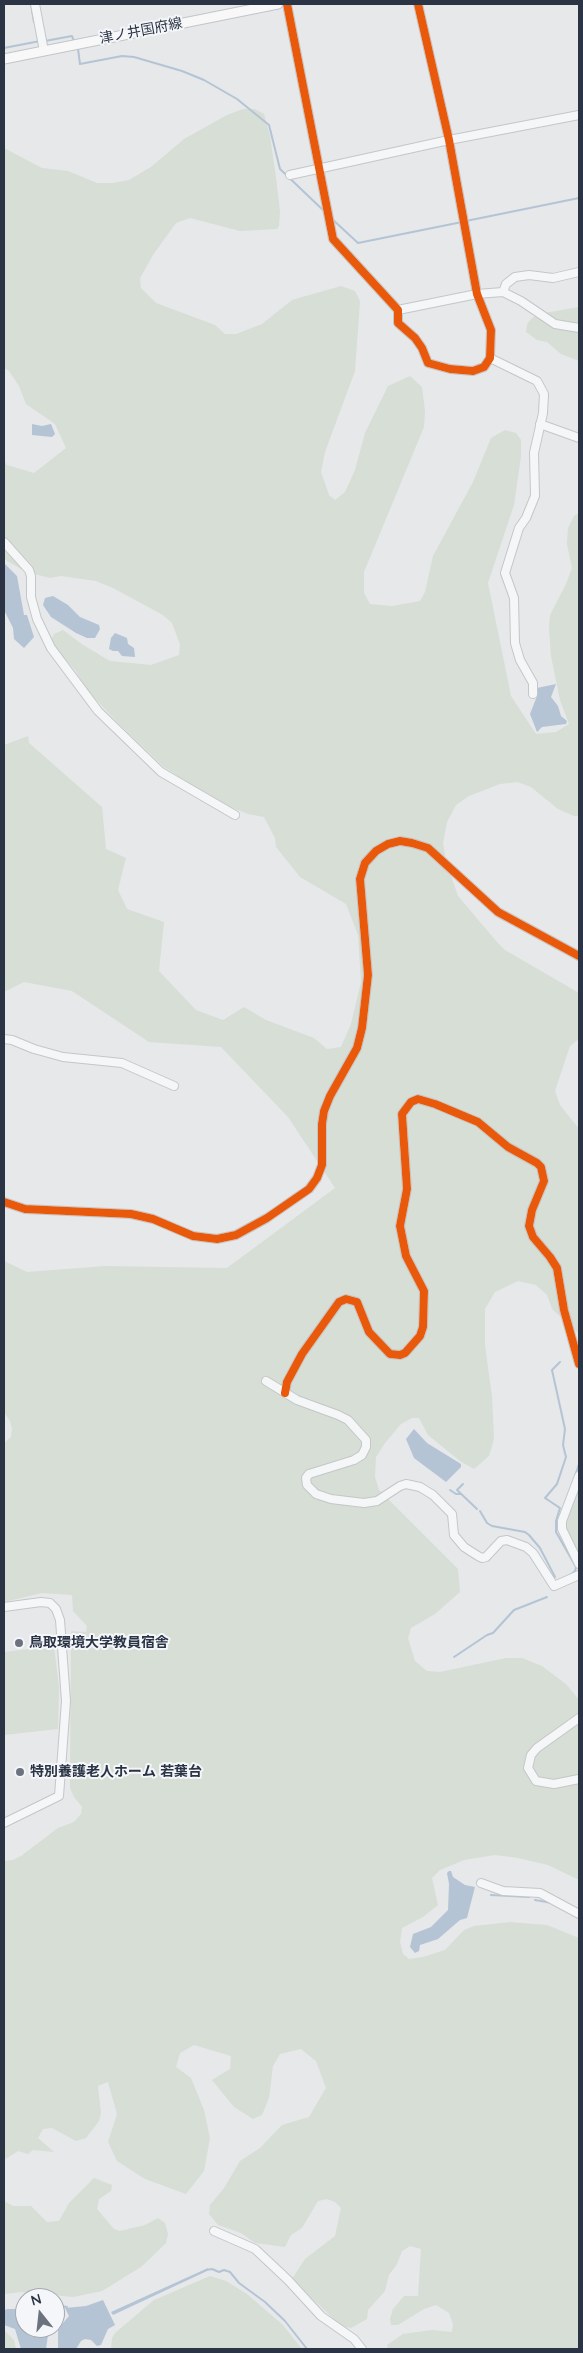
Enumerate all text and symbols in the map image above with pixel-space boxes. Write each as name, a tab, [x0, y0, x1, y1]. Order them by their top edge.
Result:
street label: 津ノ井国府線	[98, 15, 184, 47]
place label: 鳥取環境大学教員宿舎	[29, 1635, 169, 1651]
marker: 鳥取環境大学教員宿舎	[13, 1637, 25, 1649]
place label: 特別養護老人ホーム 若葉台	[30, 1764, 202, 1780]
marker: 特別養護老人ホーム 若葉台	[14, 1766, 26, 1778]
north arrow	[15, 2288, 65, 2338]
text: N	[29, 2289, 44, 2310]

